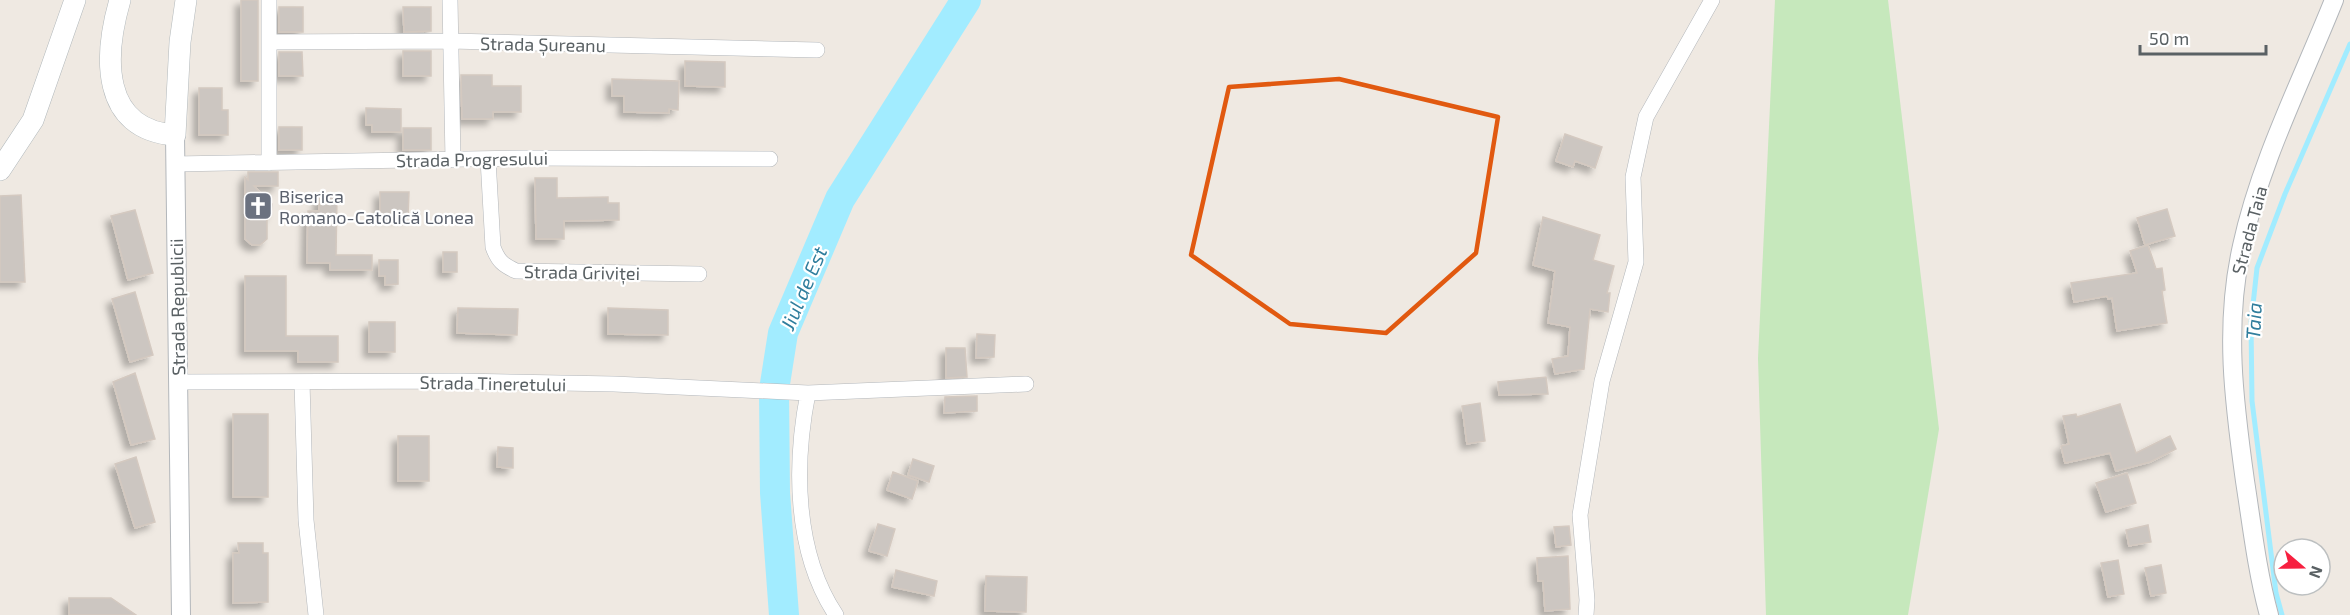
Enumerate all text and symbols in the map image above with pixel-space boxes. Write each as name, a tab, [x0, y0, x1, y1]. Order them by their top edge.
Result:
scale bar	[2140, 18, 2266, 56]
text: 50 m	[2149, 27, 2189, 49]
street label: Strada Șureanu	[480, 32, 606, 57]
street label: Strada Progresului	[396, 147, 548, 171]
street label: Strada Taia	[2227, 183, 2271, 277]
place label: Biserica Romano-Catolică Lonea	[279, 185, 474, 228]
church icon: Biserica Romano-Catolică Lonea	[242, 190, 274, 222]
street label: Strada Republicii	[165, 238, 189, 376]
water label: Jiul de Est	[774, 242, 831, 334]
street label: Strada Griviței	[524, 260, 640, 285]
water label: Taia	[2240, 302, 2266, 340]
street label: Strada Tineretului	[419, 371, 567, 395]
north arrow	[2272, 537, 2332, 597]
text: N	[2306, 564, 2327, 581]

